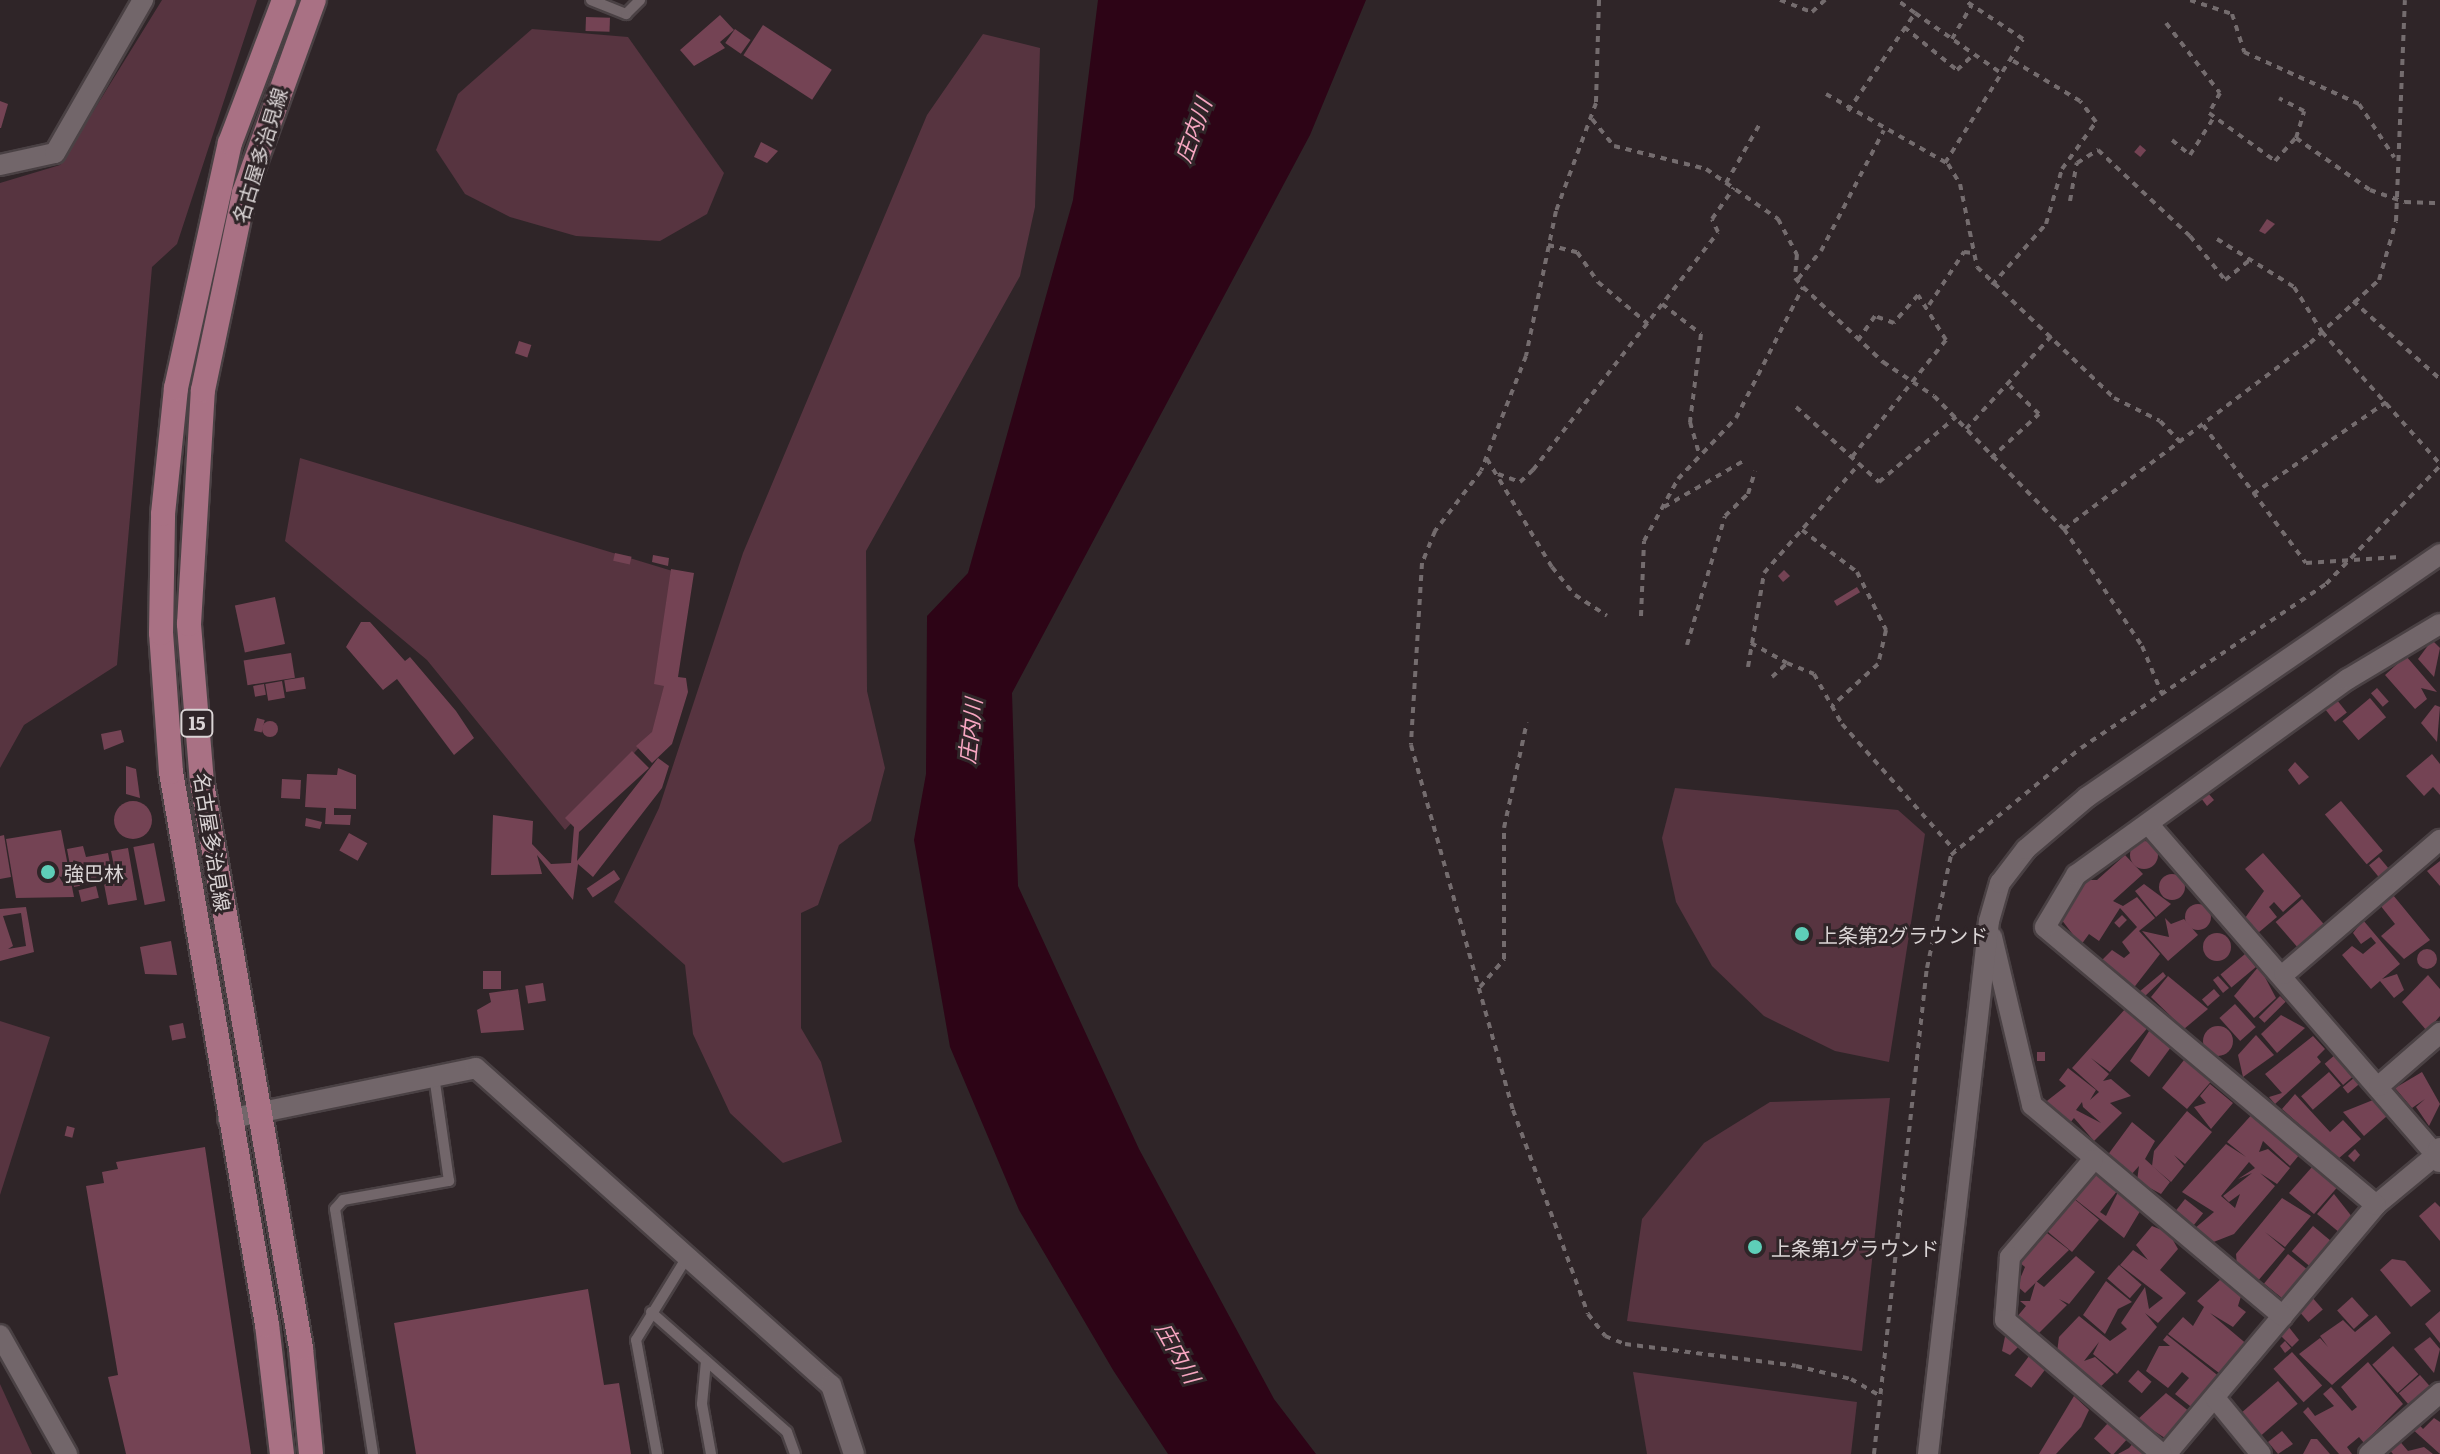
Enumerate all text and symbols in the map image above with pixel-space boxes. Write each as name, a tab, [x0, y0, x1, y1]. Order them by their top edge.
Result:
street label: 名古屋多治見線	[227, 85, 291, 225]
water label: 庄内川	[1168, 94, 1216, 166]
water label: 庄内川	[952, 697, 986, 765]
road number: 15	[179, 709, 215, 737]
street label: 名古屋多治見線	[190, 771, 236, 913]
place label: 強巴林	[64, 860, 124, 884]
marker: 強巴林	[39, 863, 57, 881]
place label: 上条第2グラウンド	[1818, 922, 1988, 946]
marker: 上条第2グラウンド	[1793, 925, 1811, 943]
place label: 上条第1グラウンド	[1771, 1235, 1939, 1259]
marker: 上条第1グラウンド	[1746, 1238, 1764, 1256]
water label: 庄内川	[1151, 1317, 1207, 1387]

